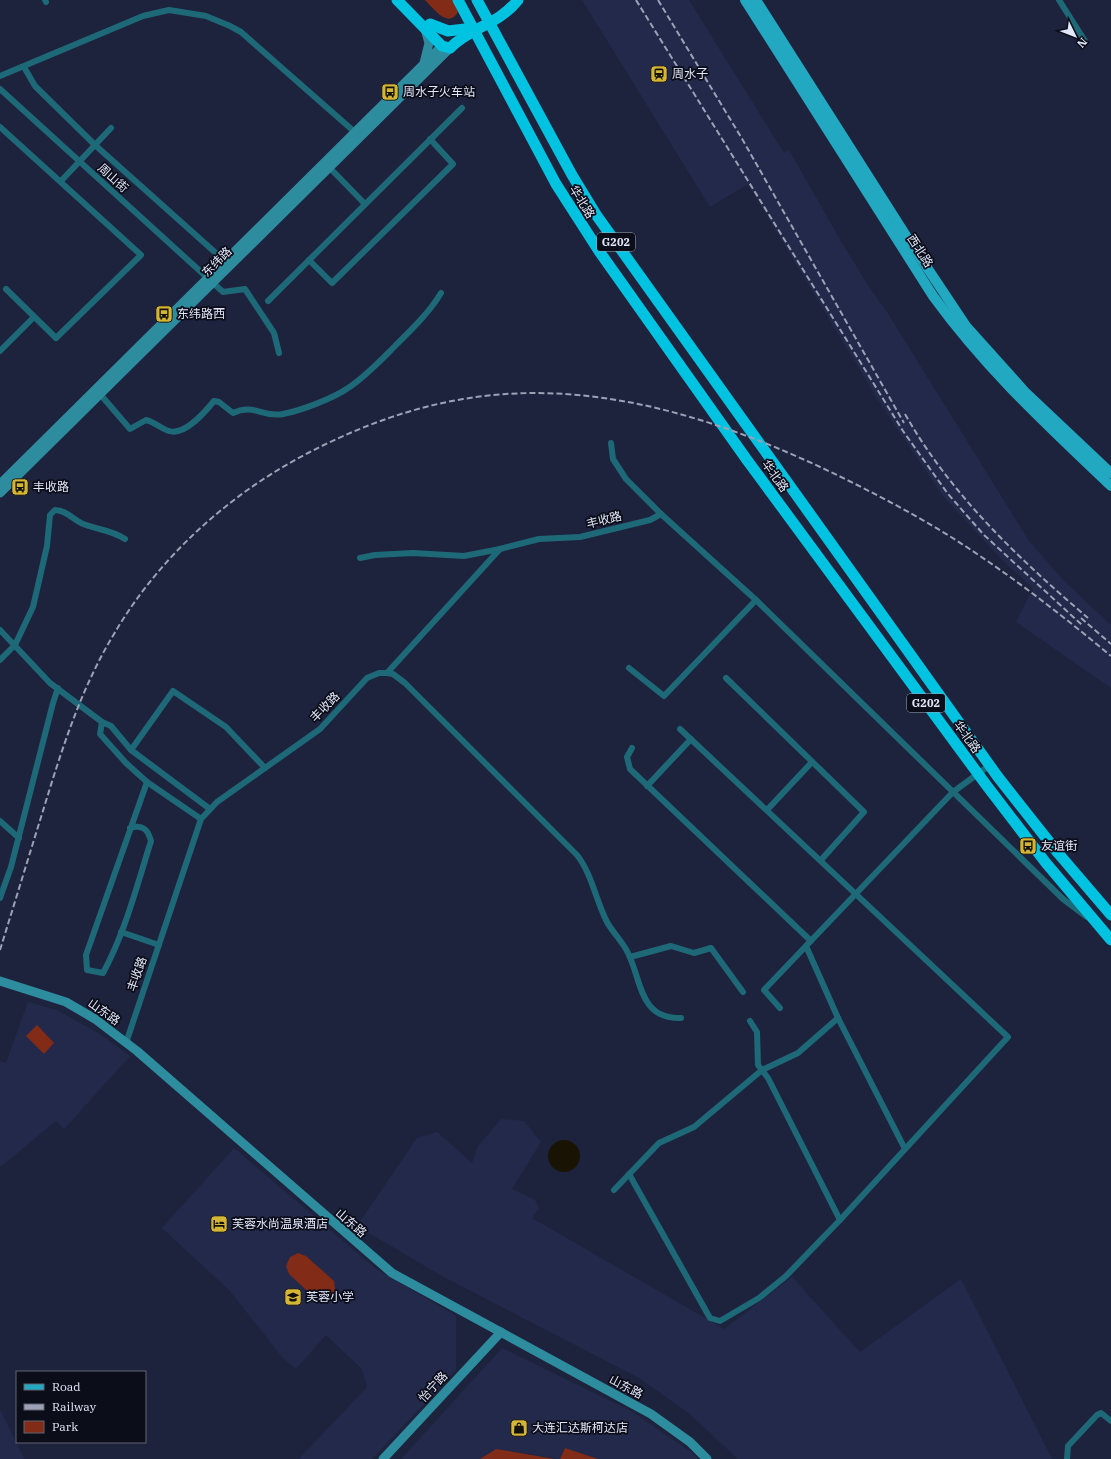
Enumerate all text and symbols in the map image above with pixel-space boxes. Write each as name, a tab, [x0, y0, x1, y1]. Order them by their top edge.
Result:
north arrow	[1055, 16, 1095, 56]
text: N	[1074, 35, 1090, 51]
station icon: 周水子	[649, 64, 669, 84]
place label: 周水子	[672, 66, 708, 81]
bus stop icon: 周水子火车站	[380, 82, 400, 102]
place label: 周水子火车站	[403, 84, 475, 99]
street label: 周山街	[95, 160, 132, 195]
street label: 华北路	[567, 182, 598, 221]
street label: 西北路	[904, 232, 937, 270]
road number: G202	[597, 233, 635, 251]
street label: 东纬路	[199, 244, 235, 280]
bus stop icon: 东纬路西	[154, 304, 174, 324]
place label: 东纬路西	[177, 306, 225, 321]
street label: 华北路	[759, 457, 792, 495]
bus stop icon: 丰收路	[10, 477, 30, 497]
place label: 丰收路	[33, 479, 69, 494]
street label: 丰收路	[585, 508, 623, 531]
street label: 丰收路	[307, 688, 343, 725]
road number: G202	[907, 694, 945, 712]
street label: 华北路	[951, 718, 984, 756]
bus stop icon: 友谊街	[1018, 836, 1038, 856]
place label: 友谊街	[1041, 838, 1077, 853]
street label: 丰收路	[124, 954, 149, 993]
street label: 山东路	[85, 995, 123, 1028]
street label: 山东路	[333, 1205, 370, 1240]
hotel icon: 芙蓉水尚温泉酒店	[209, 1214, 229, 1234]
place label: 芙蓉水尚温泉酒店	[232, 1216, 328, 1231]
school or university icon: 芙蓉小学	[283, 1287, 303, 1307]
place label: 芙蓉小学	[306, 1289, 354, 1304]
street label: 怡宁路	[415, 1368, 450, 1405]
legend	[16, 1371, 146, 1443]
street label: 山东路	[607, 1371, 646, 1402]
text: Road	[52, 1379, 81, 1394]
text: Railway	[52, 1399, 97, 1414]
shop icon: 大连汇达斯柯达店	[509, 1418, 529, 1438]
text: Park	[52, 1419, 78, 1434]
place label: 大连汇达斯柯达店	[532, 1420, 628, 1435]

